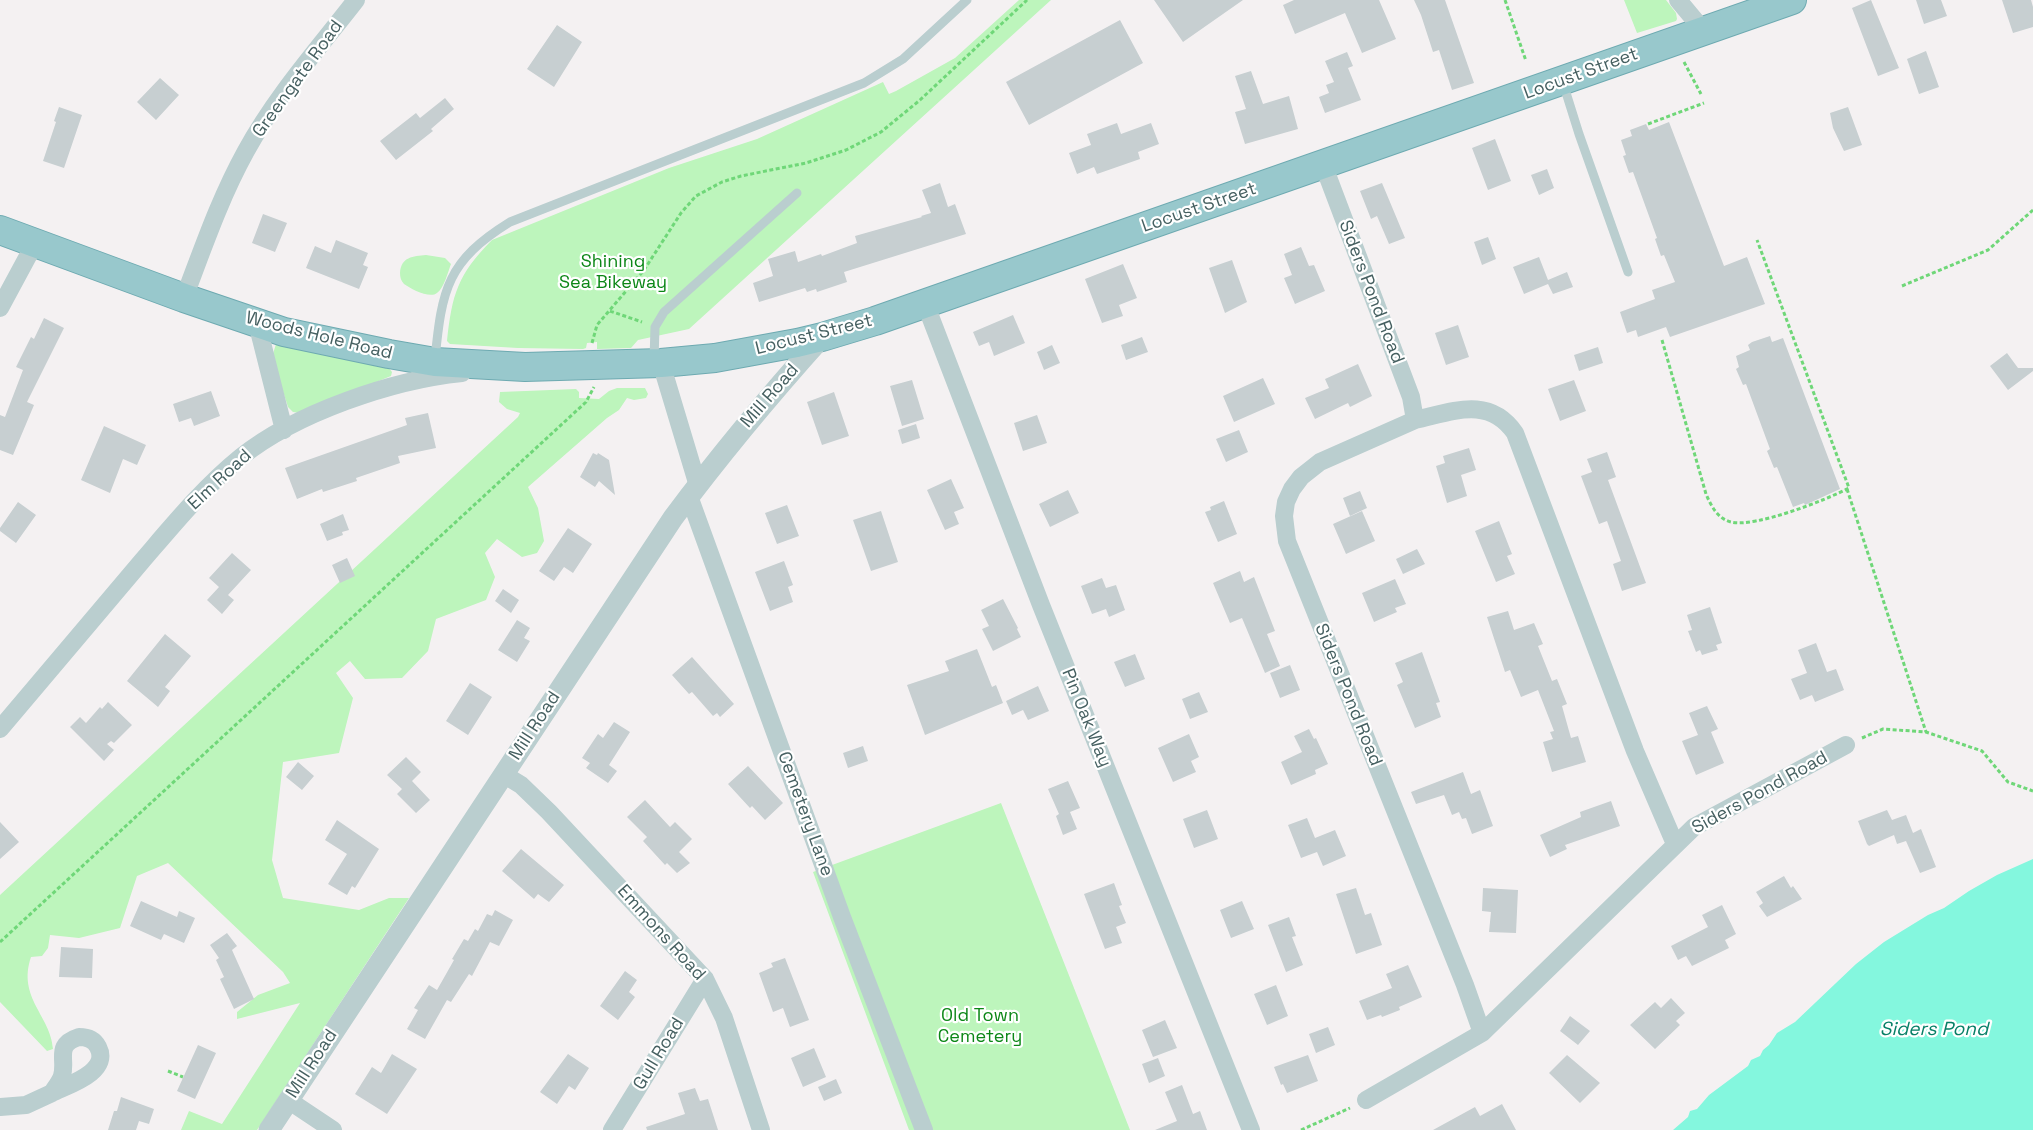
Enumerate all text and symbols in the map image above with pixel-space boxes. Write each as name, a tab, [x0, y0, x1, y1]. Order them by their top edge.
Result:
street label: Greengate Road	[248, 16, 348, 142]
street label: Locust Street	[1521, 43, 1641, 105]
street label: Locust Street	[1139, 178, 1259, 238]
street label: Siders Pond Road	[1334, 217, 1408, 367]
park label: Shining Sea Bikeway	[559, 251, 667, 294]
street label: Woods Hole Road	[243, 307, 395, 365]
street label: Locust Street	[753, 310, 875, 360]
street label: Mill Road	[736, 360, 804, 432]
street label: Elm Road	[184, 445, 256, 515]
street label: Siders Pond Road	[1310, 621, 1386, 769]
street label: Pin Oak Way	[1056, 666, 1116, 770]
street label: Mill Road	[505, 688, 565, 764]
street label: Siders Pond Road	[1689, 747, 1831, 839]
street label: Cemetery Lane	[772, 749, 838, 879]
street label: Emmons Road	[612, 881, 710, 985]
park label: Old Town Cemetery	[938, 1005, 1022, 1048]
street label: Gull Road	[629, 1014, 689, 1094]
water label: Siders Pond	[1880, 1019, 1988, 1041]
street label: Mill Road	[282, 1026, 342, 1102]

